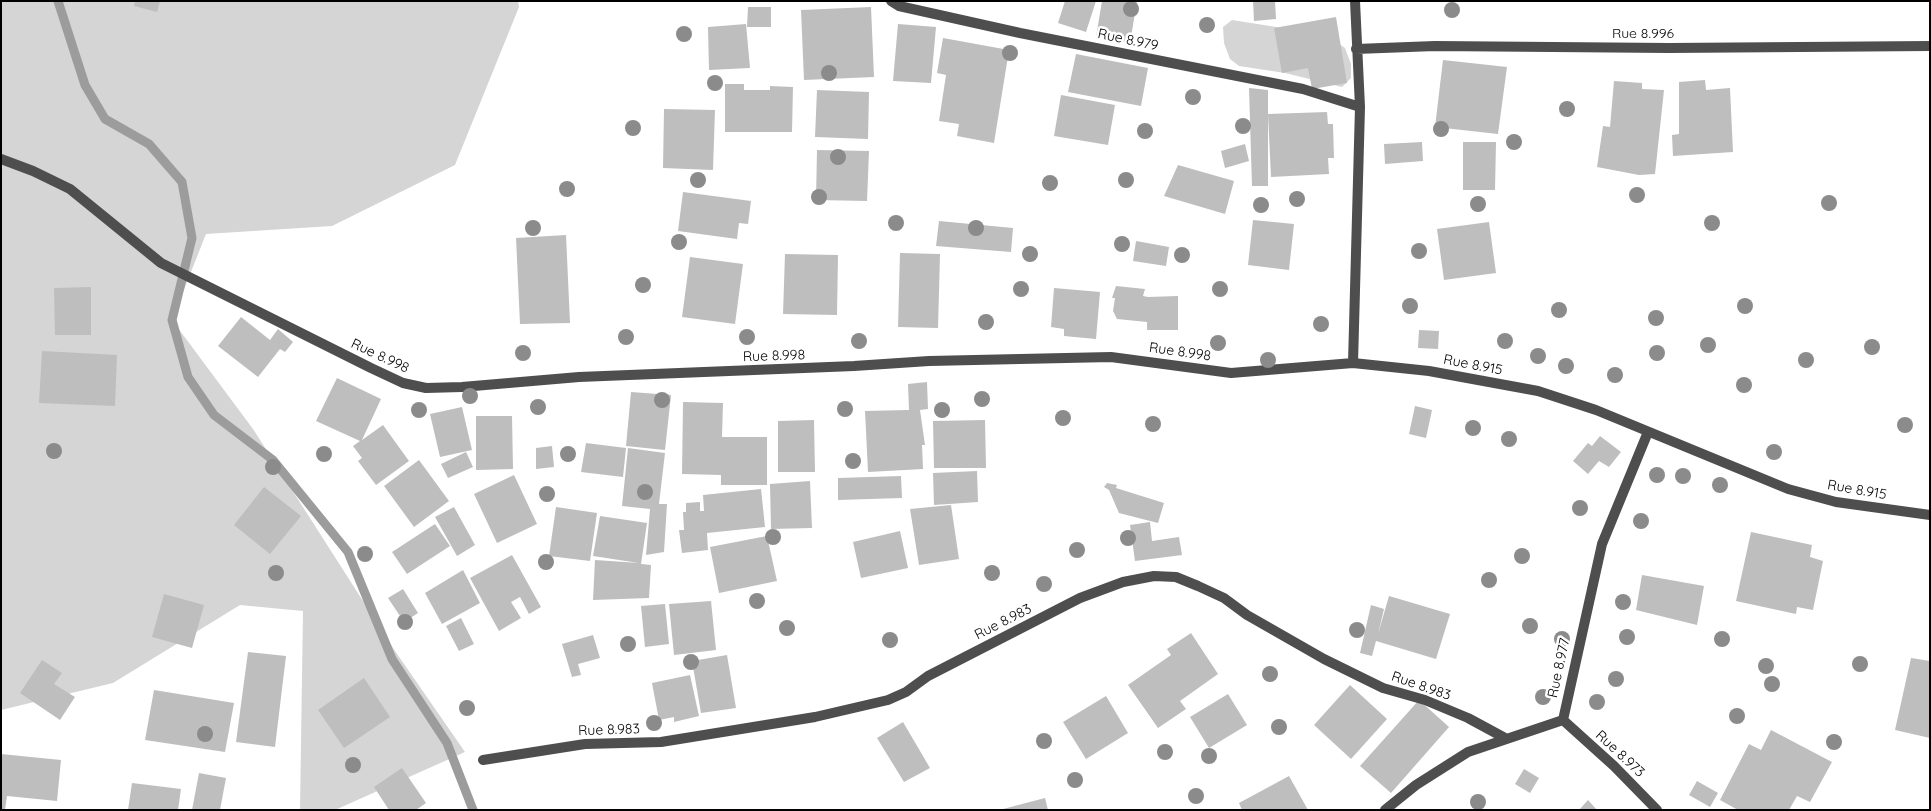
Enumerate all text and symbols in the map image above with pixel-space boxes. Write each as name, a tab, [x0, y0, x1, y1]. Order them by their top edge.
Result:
street label: Rue 8.979	[1096, 25, 1160, 55]
street label: Rue 8.996	[1612, 26, 1674, 42]
street label: Rue 8.998	[348, 335, 412, 377]
street label: Rue 8.998	[1148, 339, 1212, 365]
street label: Rue 8.998	[743, 347, 805, 365]
street label: Rue 8.915	[1442, 351, 1504, 379]
street label: Rue 8.915	[1826, 477, 1888, 503]
street label: Rue 8.983	[972, 601, 1034, 643]
street label: Rue 8.977	[1544, 637, 1574, 699]
street label: Rue 8.983	[1389, 668, 1453, 704]
street label: Rue 8.983	[578, 721, 640, 739]
street label: Rue 8.973	[1592, 727, 1648, 781]

